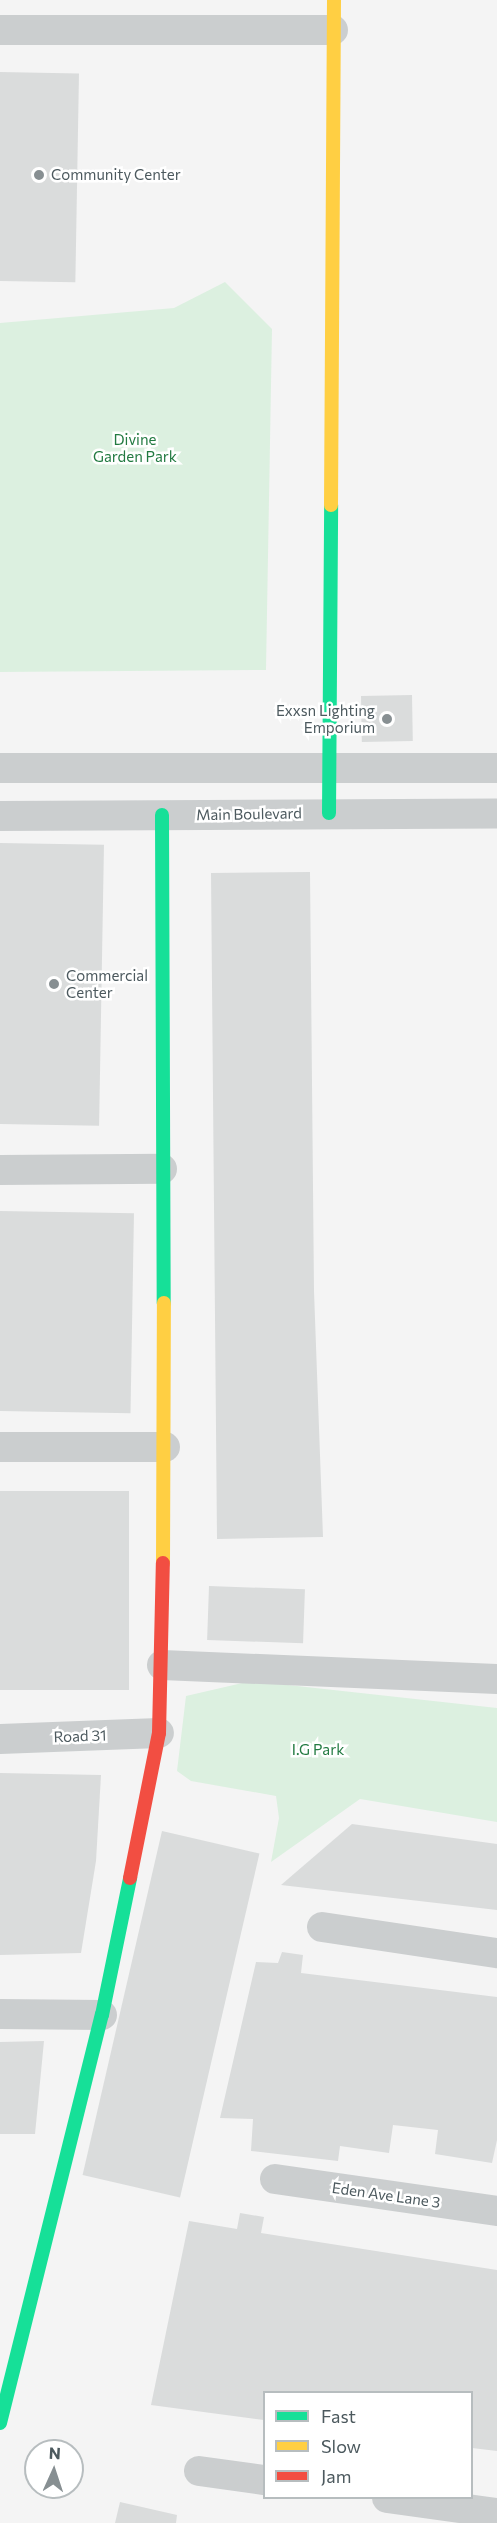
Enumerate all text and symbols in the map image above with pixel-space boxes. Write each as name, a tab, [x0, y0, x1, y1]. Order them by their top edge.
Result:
place label: Community Center	[51, 166, 181, 184]
marker: Community Center	[32, 168, 46, 182]
park label: Divine Garden Park	[93, 430, 177, 465]
place label: Exxsn Lighting Emporium	[276, 701, 375, 736]
marker: Exxsn Lighting Emporium	[380, 712, 394, 726]
street label: Main Boulevard	[196, 804, 302, 824]
place label: Commercial Center	[66, 966, 148, 1001]
marker: Commercial Center	[47, 977, 61, 991]
street label: Road 31	[53, 1726, 107, 1746]
park label: I.G Park	[292, 1741, 344, 1759]
street label: Eden Ave Lane 3	[331, 2178, 441, 2212]
legend	[263, 2391, 473, 2499]
text: Fast	[321, 2405, 356, 2427]
text: Slow	[321, 2435, 361, 2457]
north arrow	[24, 2439, 84, 2499]
text: N	[48, 2443, 61, 2462]
text: Jam	[321, 2465, 351, 2487]

